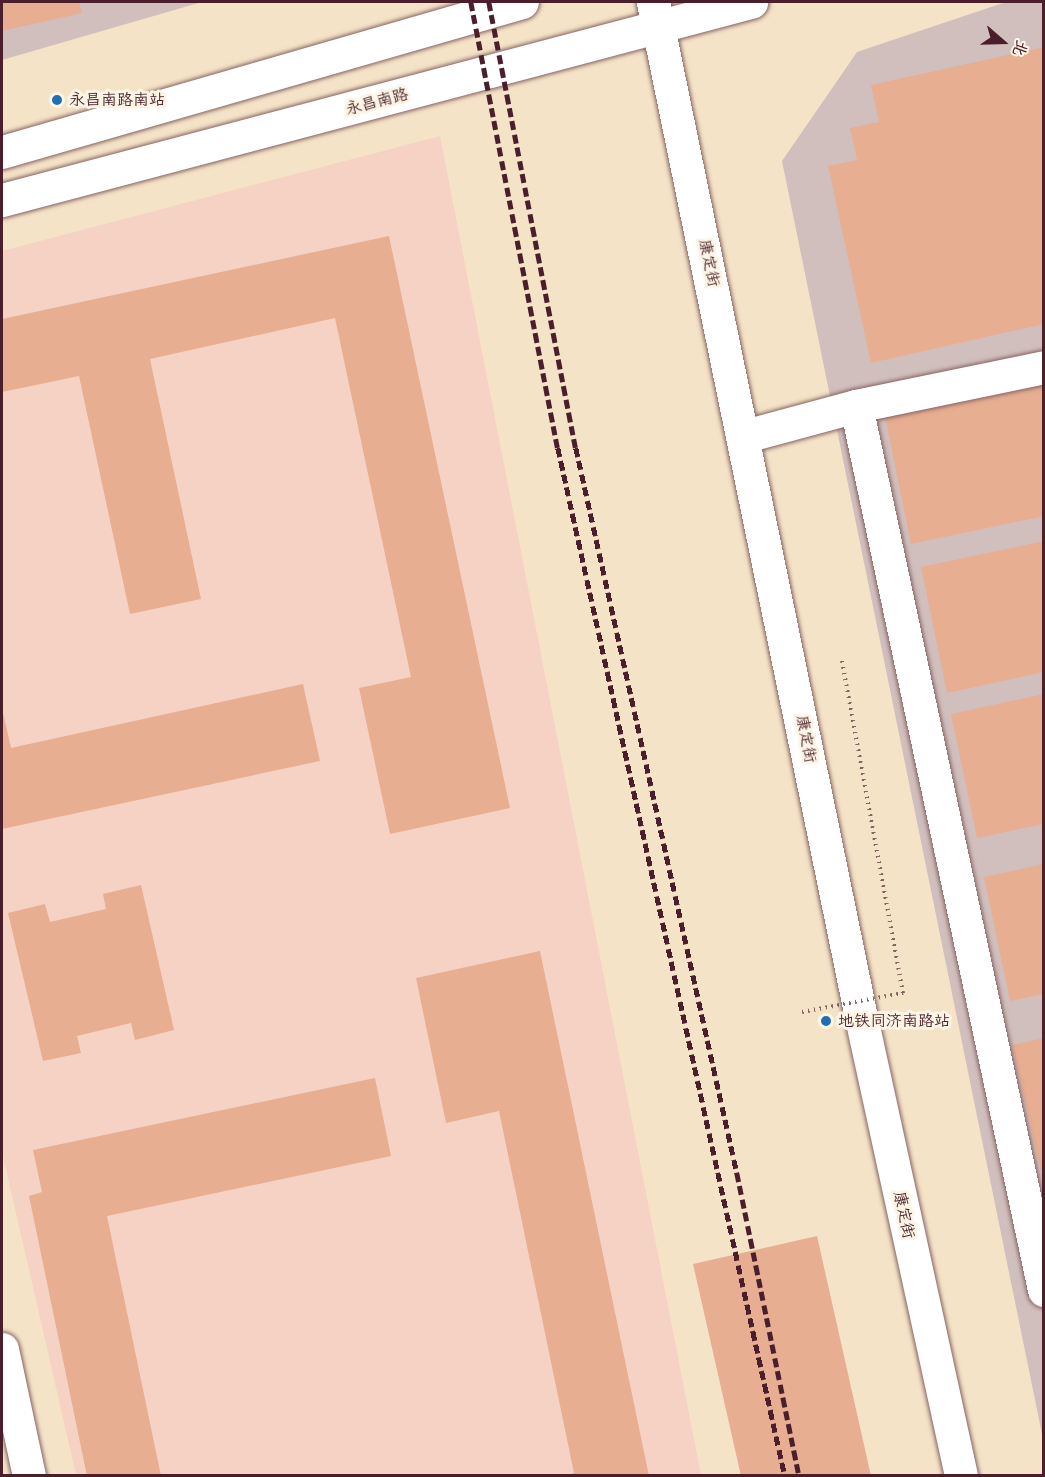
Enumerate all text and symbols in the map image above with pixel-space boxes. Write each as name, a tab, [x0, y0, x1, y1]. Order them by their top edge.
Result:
north arrow	[973, 12, 1033, 72]
text: 北	[1004, 36, 1037, 61]
street label: 永昌南路	[344, 84, 410, 120]
place label: 永昌南路南站	[69, 90, 165, 110]
marker: 永昌南路南站	[50, 93, 64, 107]
street label: 康定街	[695, 238, 723, 288]
street label: 康定街	[792, 714, 820, 764]
place label: 地铁同济南路站	[838, 1011, 950, 1031]
marker: 地铁同济南路站	[819, 1014, 833, 1028]
street label: 康定街	[890, 1190, 918, 1240]

